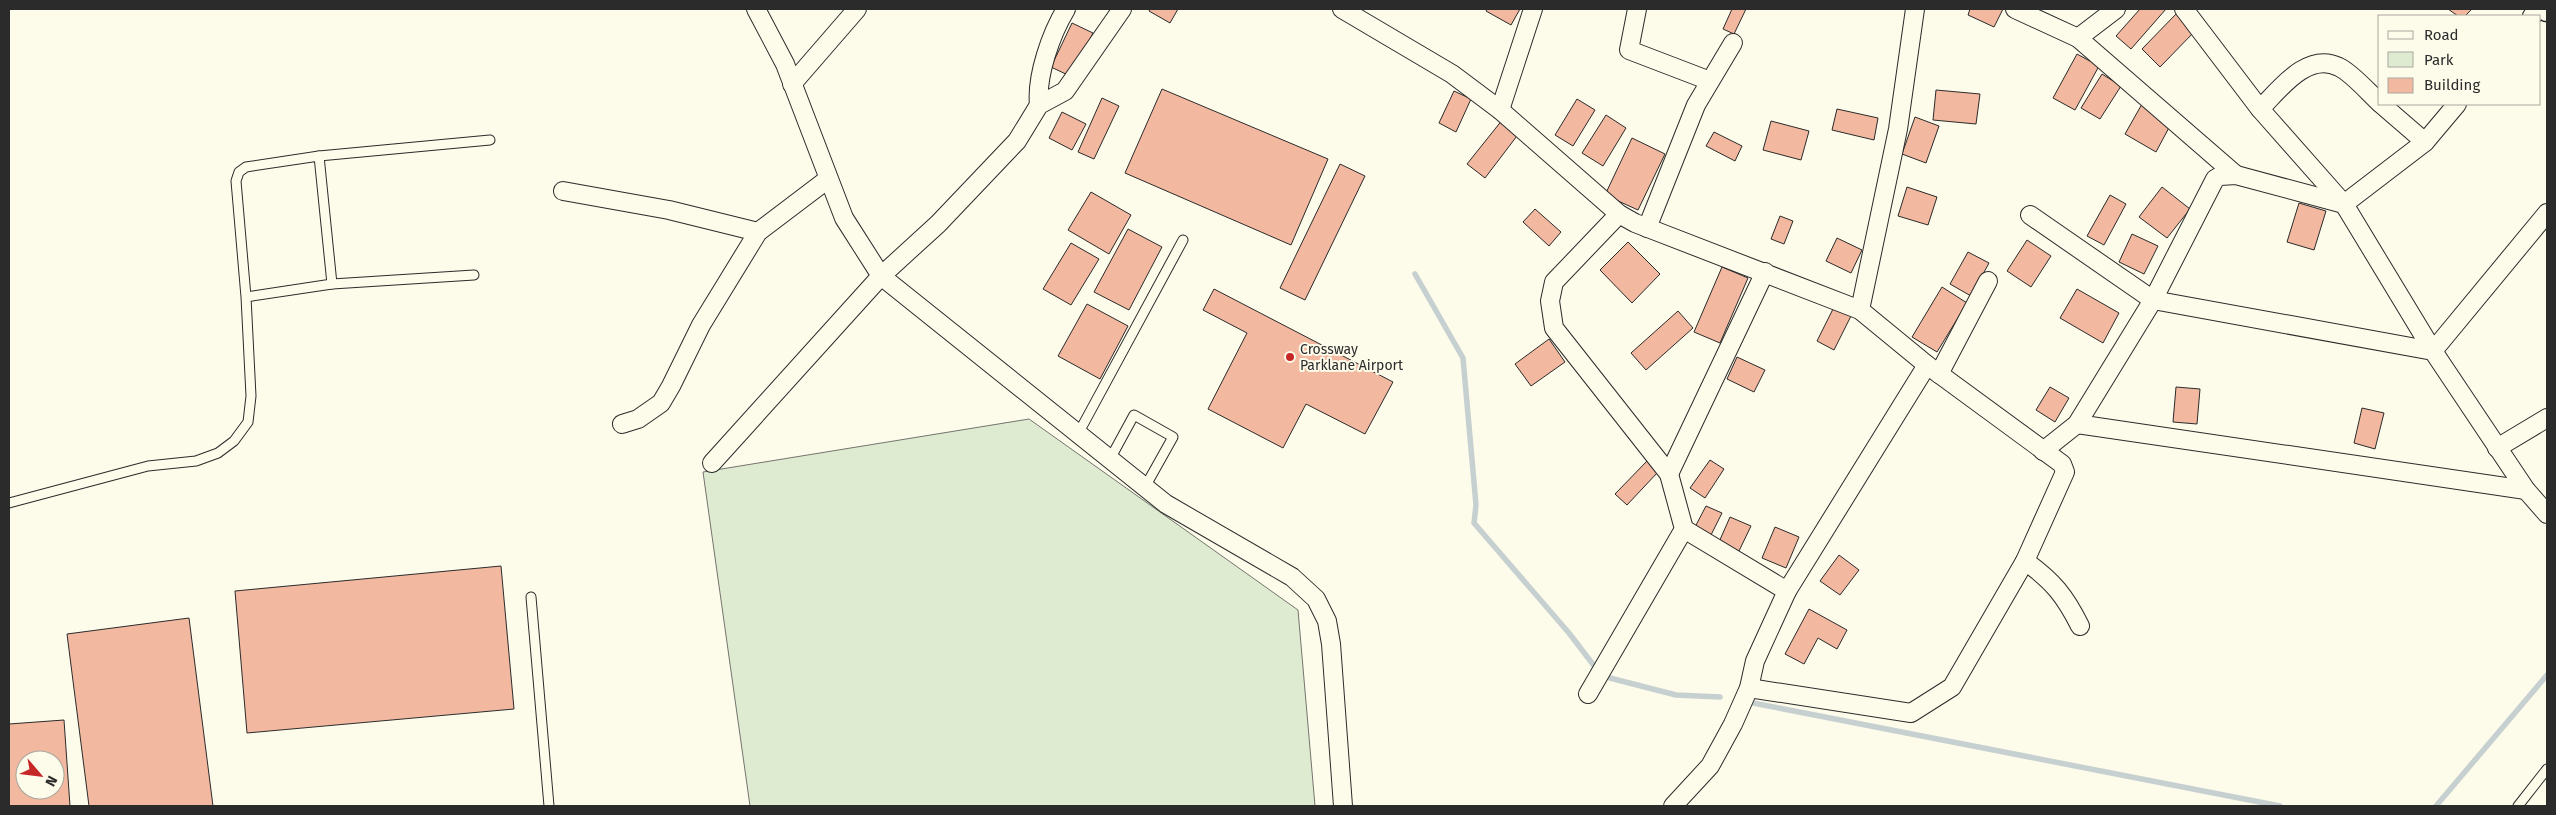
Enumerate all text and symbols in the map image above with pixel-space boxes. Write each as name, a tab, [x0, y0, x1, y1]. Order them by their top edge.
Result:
legend	[2378, 15, 2541, 105]
text: Road	[2424, 26, 2459, 44]
text: Park	[2424, 51, 2454, 69]
text: Building	[2424, 76, 2480, 94]
place label: Crossway Parklane Airport	[1300, 341, 1404, 374]
marker: Crossway Parklane Airport	[1284, 351, 1296, 363]
north arrow	[15, 750, 65, 800]
text: N	[41, 773, 61, 789]

